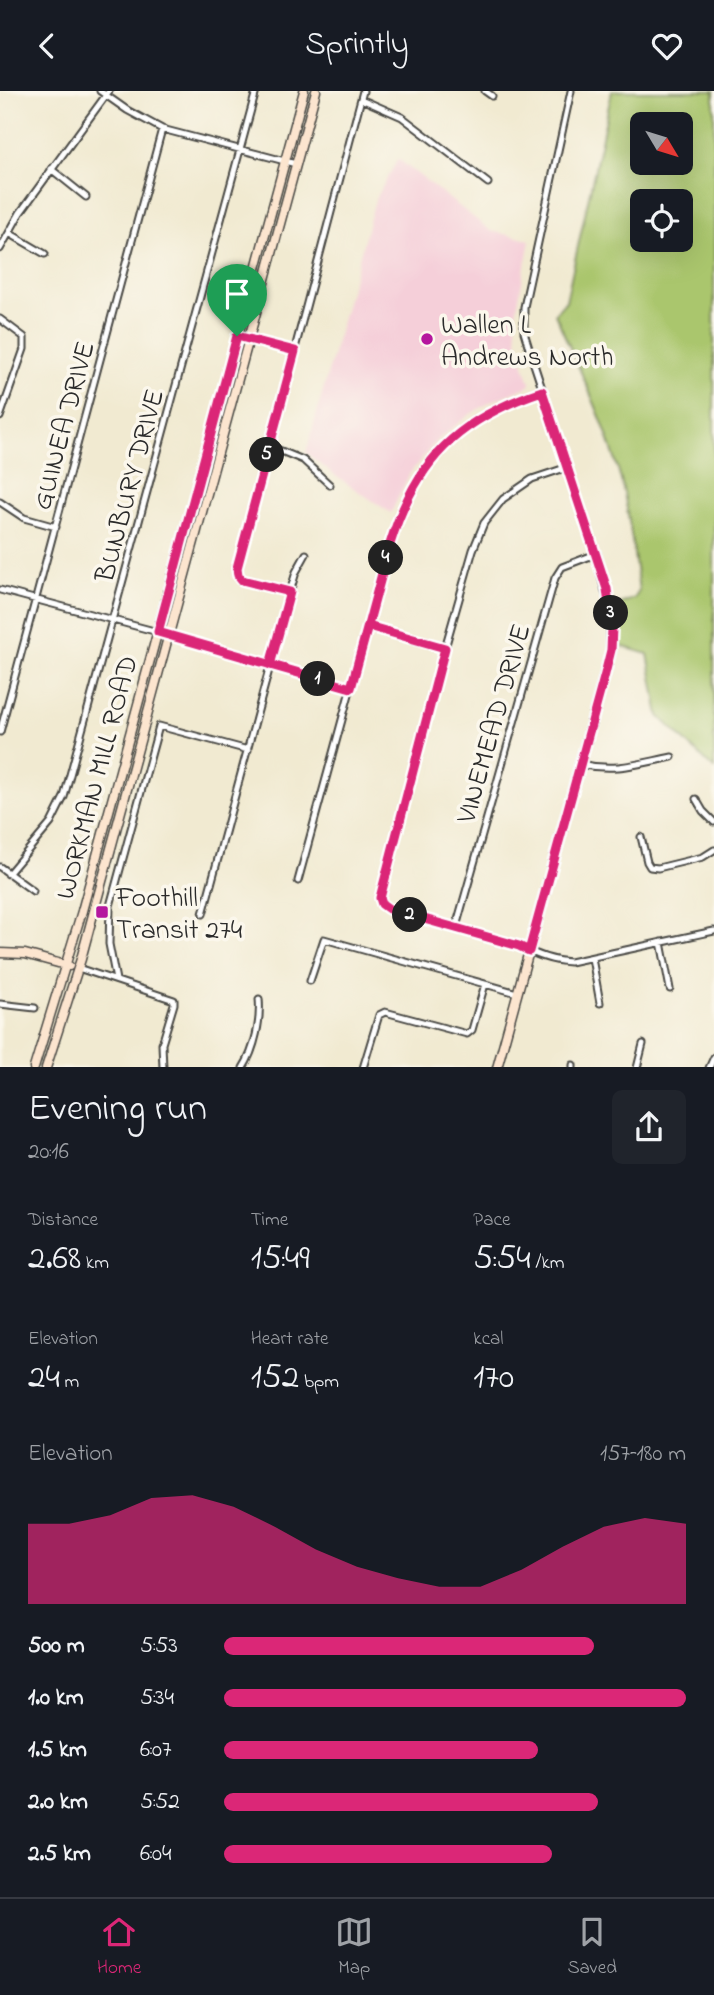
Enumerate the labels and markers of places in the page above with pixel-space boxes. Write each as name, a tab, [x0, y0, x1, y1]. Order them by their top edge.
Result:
pin	[207, 264, 267, 336]
place label: Wallen L Andrews North	[441, 306, 613, 379]
marker: Wallen L Andrews North	[419, 331, 435, 347]
pin: 5	[250, 437, 284, 473]
pin: 4	[368, 540, 404, 575]
pin: 3	[594, 595, 628, 631]
pin: 1	[300, 661, 336, 697]
place label: Foothill Transit 274	[115, 879, 243, 952]
pin: 2	[392, 897, 428, 933]
marker: Foothill Transit 274	[94, 904, 110, 920]

